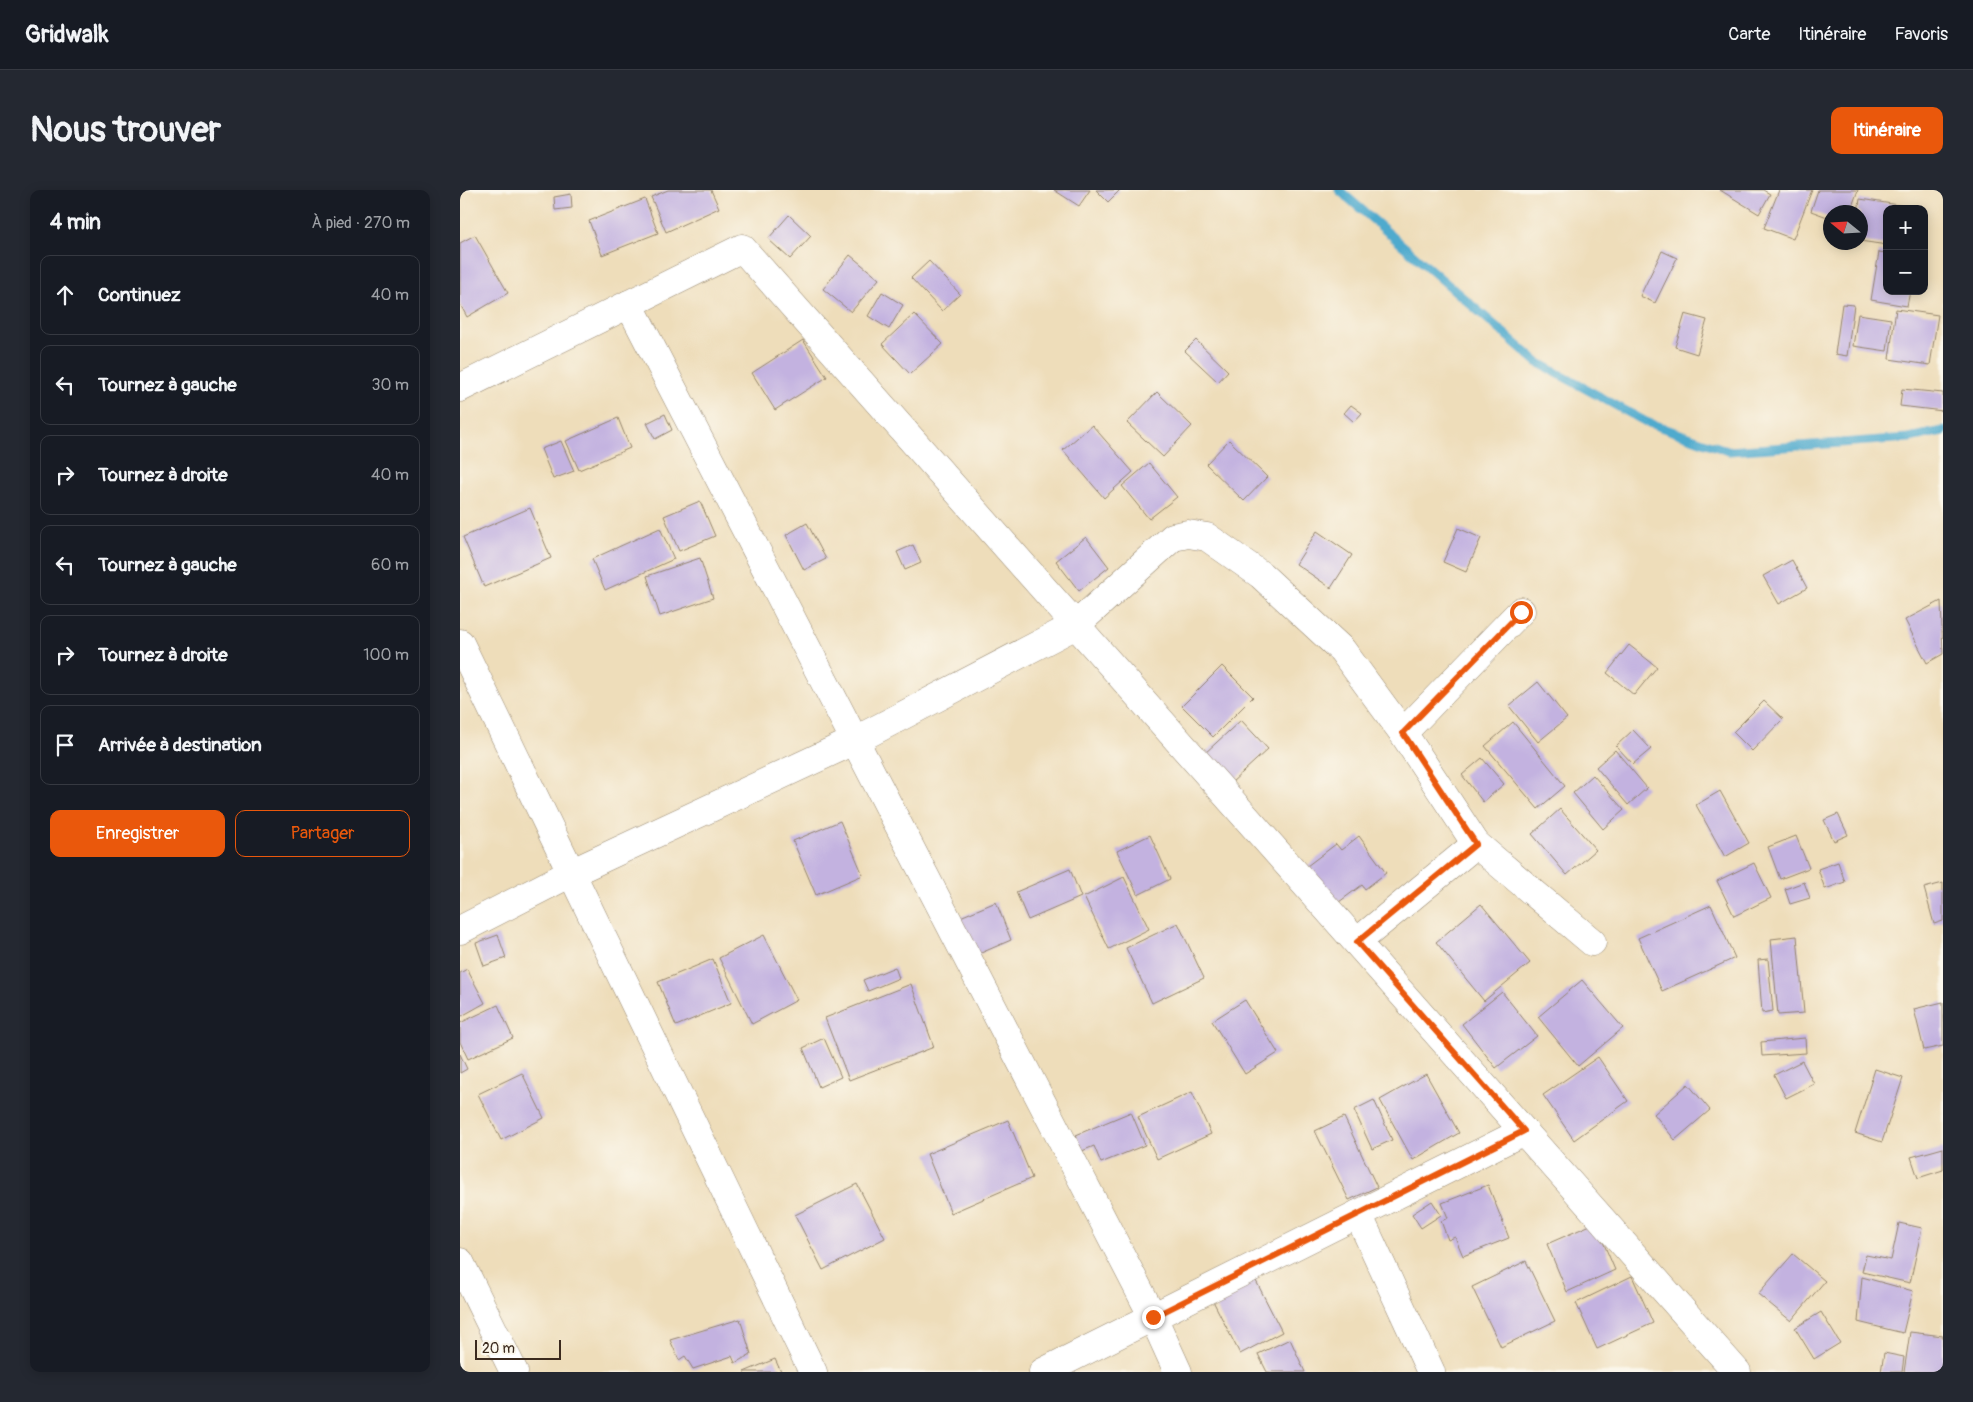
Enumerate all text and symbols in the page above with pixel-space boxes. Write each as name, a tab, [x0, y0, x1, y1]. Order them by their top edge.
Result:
text: Gridwalk	[25, 20, 109, 49]
text: Carte	[1728, 23, 1770, 46]
text: Itinéraire	[1798, 23, 1866, 46]
text: Favoris	[1894, 23, 1948, 46]
button: Itinéraire	[1831, 107, 1943, 154]
text: Nous trouver	[30, 108, 221, 152]
north arrow	[1823, 205, 1868, 250]
map controls	[1883, 205, 1928, 295]
button: +	[1883, 205, 1928, 250]
text: 4 min	[50, 209, 101, 236]
text: À pied · 270 m	[312, 213, 410, 233]
button: −	[1883, 250, 1928, 295]
icon: ahead	[51, 281, 79, 309]
text: Continuez	[98, 283, 181, 307]
text: 40 m	[371, 285, 409, 305]
icon: left	[51, 371, 79, 399]
text: Tournez à gauche	[98, 373, 237, 397]
text: 30 m	[371, 375, 409, 395]
icon: right	[51, 461, 79, 489]
text: Tournez à droite	[98, 463, 228, 487]
text: 40 m	[371, 465, 409, 485]
icon: left	[51, 551, 79, 579]
text: Tournez à gauche	[98, 553, 237, 577]
text: 60 m	[371, 555, 409, 575]
route start	[1510, 601, 1533, 624]
icon: right	[51, 641, 79, 669]
text: Tournez à droite	[98, 643, 228, 667]
text: 100 m	[363, 645, 409, 665]
icon: arrive	[51, 731, 79, 759]
text: Arrivée à destination	[98, 733, 262, 757]
button: Enregistrer	[50, 810, 225, 857]
button: Partager	[235, 810, 410, 857]
route end	[1142, 1306, 1165, 1329]
scale bar	[475, 1337, 561, 1360]
text: 20 m	[482, 1340, 515, 1357]

